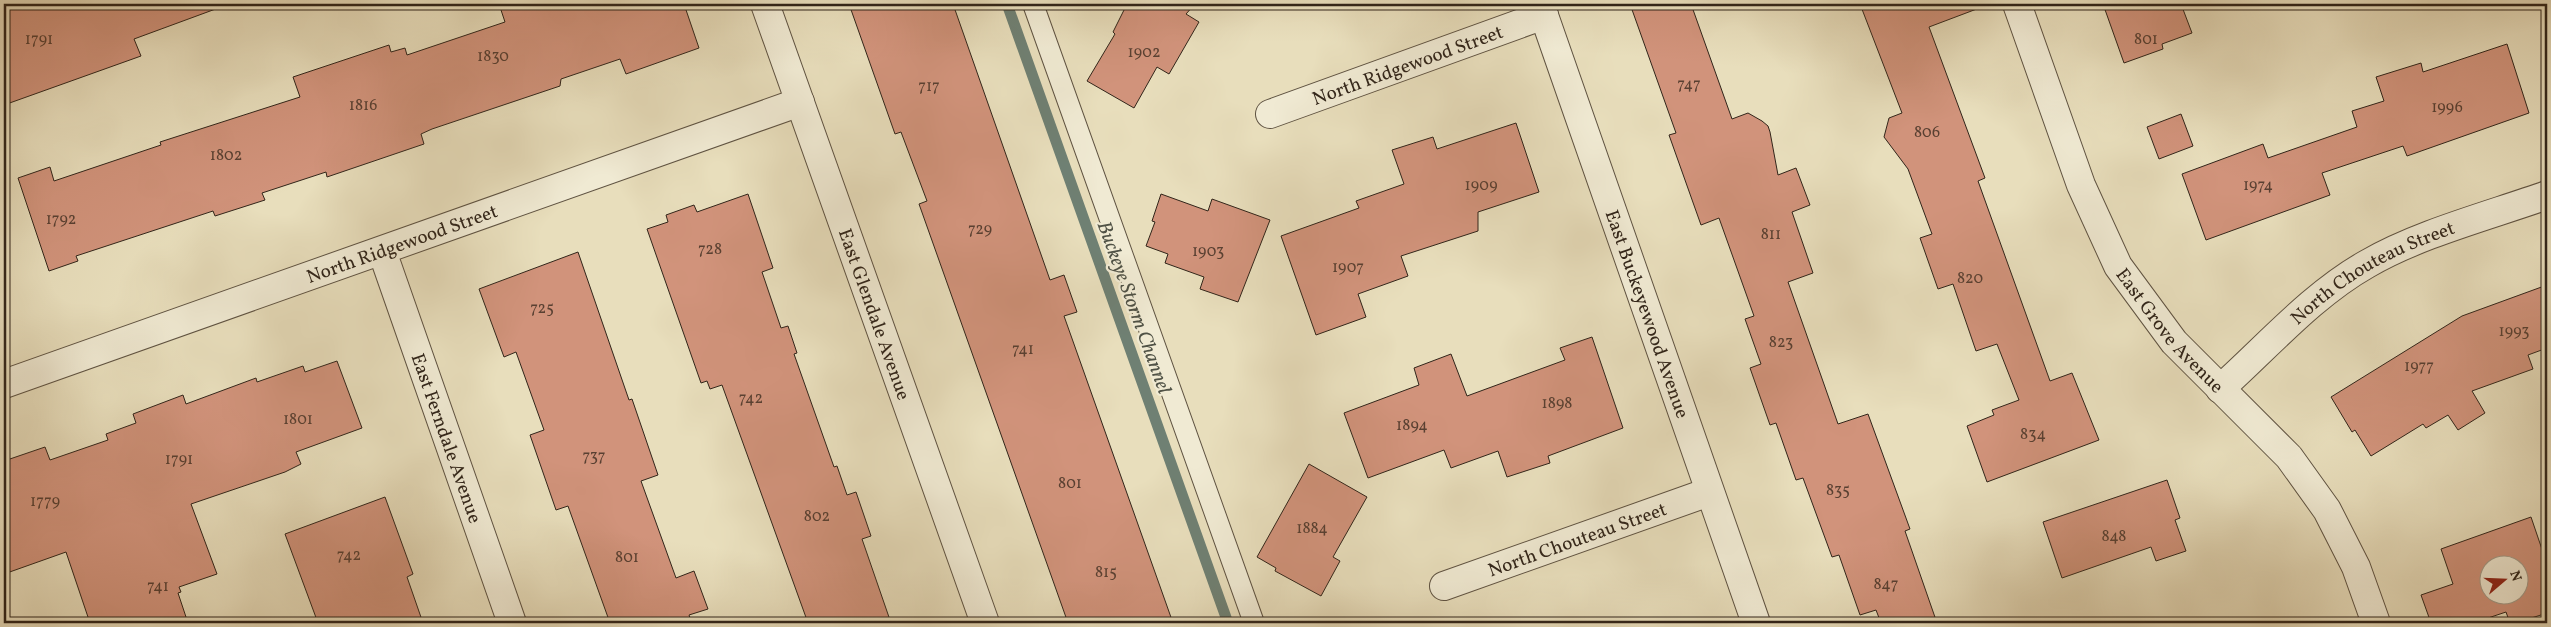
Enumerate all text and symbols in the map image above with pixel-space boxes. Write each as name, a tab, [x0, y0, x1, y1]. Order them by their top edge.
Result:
street label: North Ridgewood Street	[1309, 20, 1507, 113]
house number: 1791	[25, 29, 53, 51]
house number: 801	[2134, 29, 2158, 51]
house number: 1902	[1127, 42, 1161, 64]
house number: 1830	[477, 46, 509, 68]
house number: 747	[1677, 74, 1701, 96]
house number: 717	[918, 76, 940, 98]
house number: 1816	[349, 95, 377, 117]
house number: 1996	[2431, 97, 2463, 119]
house number: 806	[1914, 122, 1940, 144]
house number: 1802	[210, 145, 242, 167]
house number: 1909	[1465, 175, 1497, 197]
house number: 1974	[2243, 175, 2273, 197]
street label: North Ridgewood Street	[303, 199, 502, 291]
street label: East Buckeyewood Avenue	[1598, 206, 1695, 422]
house number: 1792	[46, 209, 76, 231]
street label: North Chouteau Street	[2285, 216, 2459, 331]
water label: Buckeye Storm Channel	[1089, 217, 1177, 398]
house number: 729	[968, 219, 992, 241]
house number: 811	[1761, 224, 1781, 246]
street label: East Glendale Avenue	[831, 225, 916, 404]
house number: 728	[698, 239, 722, 261]
house number: 1903	[1192, 241, 1224, 263]
house number: 1907	[1332, 257, 1364, 279]
street label: East Grove Avenue	[2109, 263, 2229, 400]
house number: 820	[1957, 268, 1983, 290]
house number: 725	[530, 298, 554, 320]
house number: 1993	[2499, 321, 2529, 343]
house number: 823	[1769, 332, 1793, 354]
house number: 741	[1012, 339, 1034, 361]
street label: East Ferndale Avenue	[404, 350, 487, 527]
house number: 1977	[2404, 356, 2434, 378]
house number: 742	[739, 388, 763, 410]
house number: 1898	[1542, 393, 1572, 415]
house number: 1801	[283, 409, 313, 431]
house number: 1894	[1396, 415, 1428, 437]
house number: 834	[2020, 424, 2046, 446]
house number: 737	[582, 446, 606, 468]
house number: 1791	[165, 449, 193, 471]
house number: 801	[1058, 473, 1082, 495]
house number: 835	[1826, 480, 1850, 502]
house number: 1779	[30, 491, 60, 513]
street label: North Chouteau Street	[1485, 497, 1671, 584]
house number: 802	[804, 506, 830, 528]
house number: 1884	[1296, 518, 1328, 540]
house number: 848	[2101, 526, 2127, 548]
house number: 742	[337, 545, 361, 567]
house number: 801	[615, 547, 639, 569]
north arrow	[2478, 554, 2528, 604]
house number: 815	[1095, 562, 1117, 584]
text: N	[2504, 568, 2526, 584]
house number: 847	[1874, 574, 1899, 596]
house number: 741	[147, 576, 169, 598]

